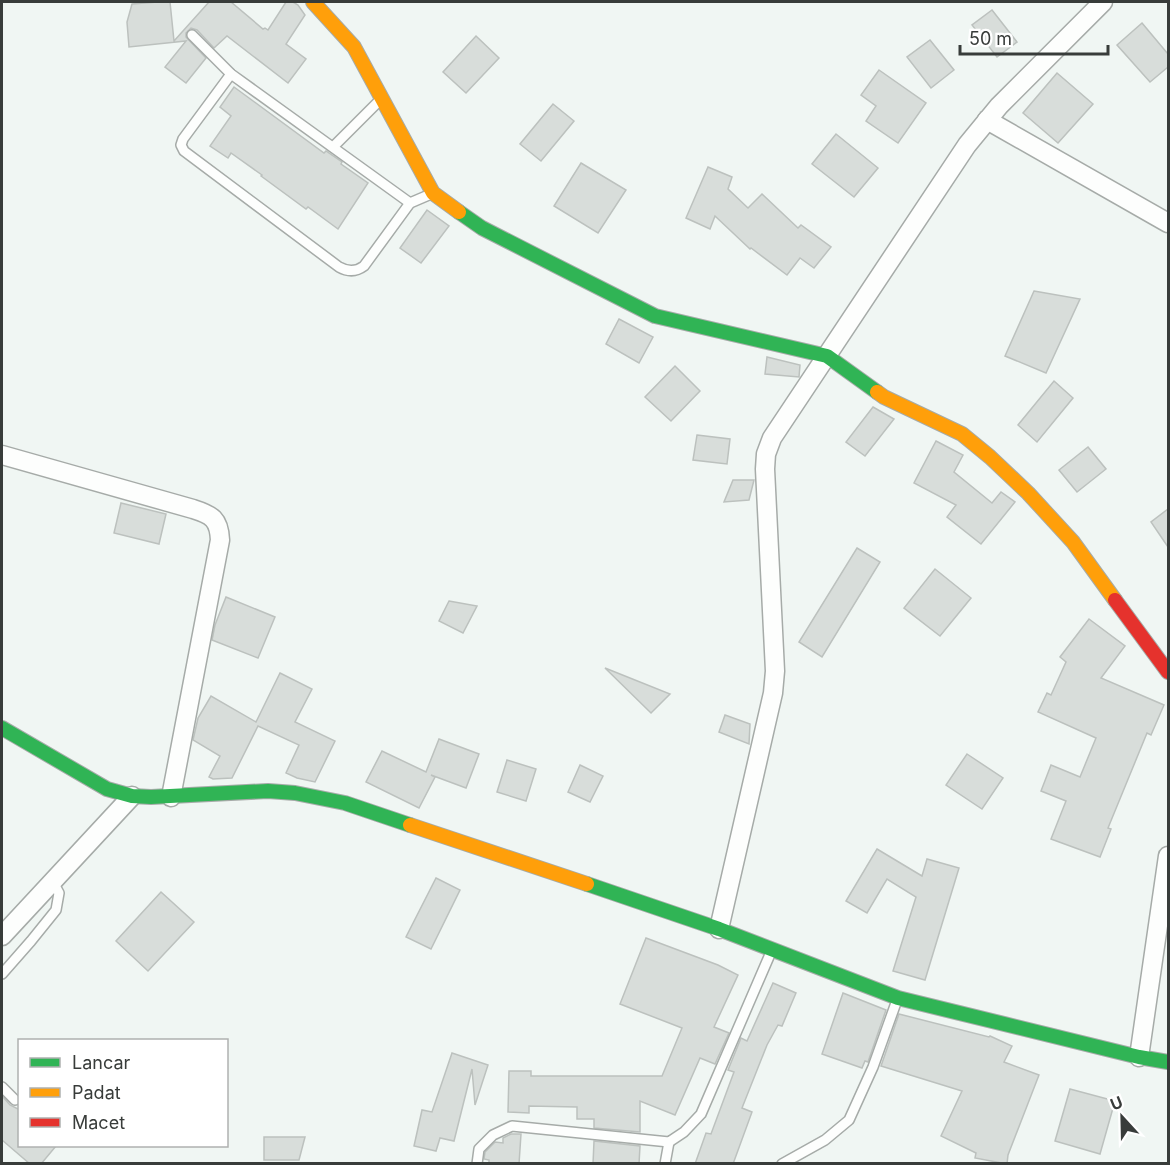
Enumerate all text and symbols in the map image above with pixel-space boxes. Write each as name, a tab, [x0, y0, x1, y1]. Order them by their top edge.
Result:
scale bar	[960, 18, 1108, 56]
text: 50 m	[969, 28, 1012, 49]
legend	[18, 1039, 228, 1147]
text: Lancar	[72, 1052, 130, 1073]
text: Padat	[72, 1082, 121, 1103]
north arrow	[1092, 1087, 1152, 1147]
text: U	[1107, 1092, 1126, 1115]
text: Macet	[72, 1112, 125, 1133]

